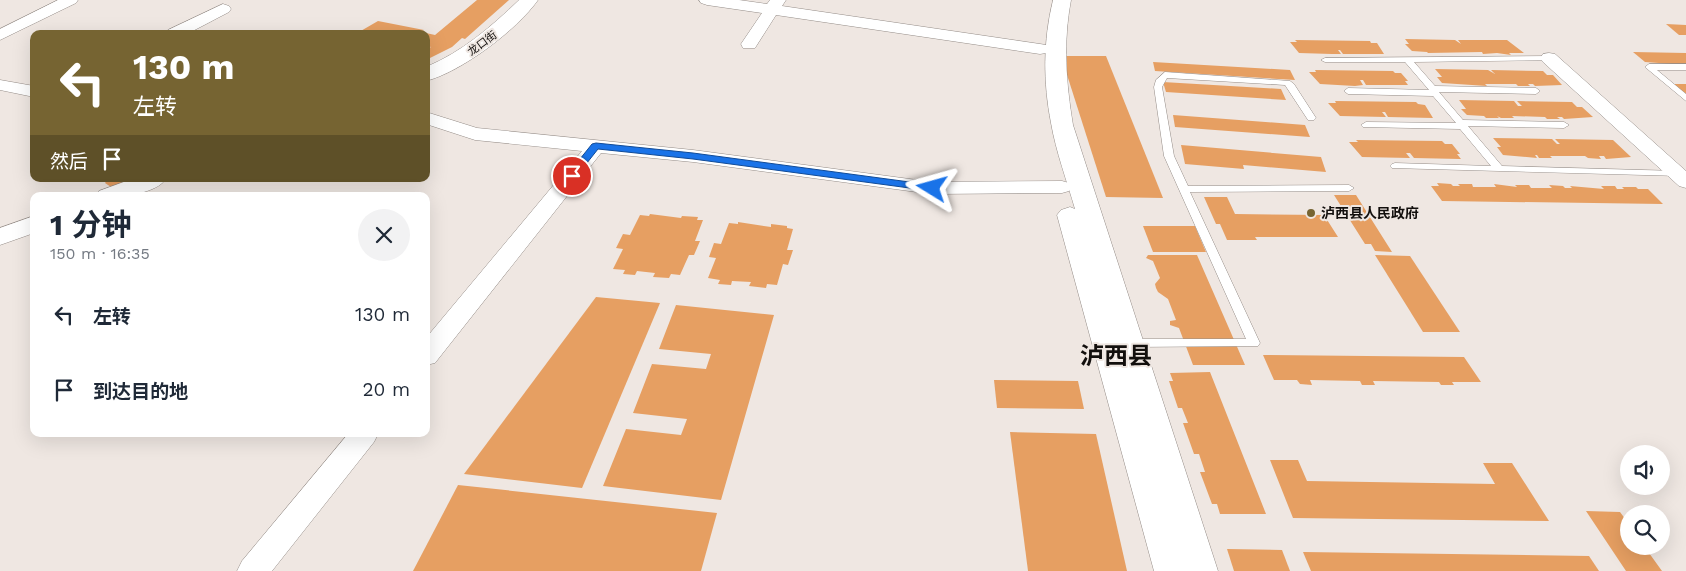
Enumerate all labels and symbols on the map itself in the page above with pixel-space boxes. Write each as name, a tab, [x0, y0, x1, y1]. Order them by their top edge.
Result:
street label: 龙口街	[465, 28, 499, 58]
pin	[551, 155, 593, 197]
position arrow	[905, 161, 957, 213]
place label: 泸西县人民政府	[1321, 205, 1419, 221]
marker: 泸西县人民政府	[1305, 207, 1317, 219]
district label: 泸西县	[1080, 342, 1152, 370]

